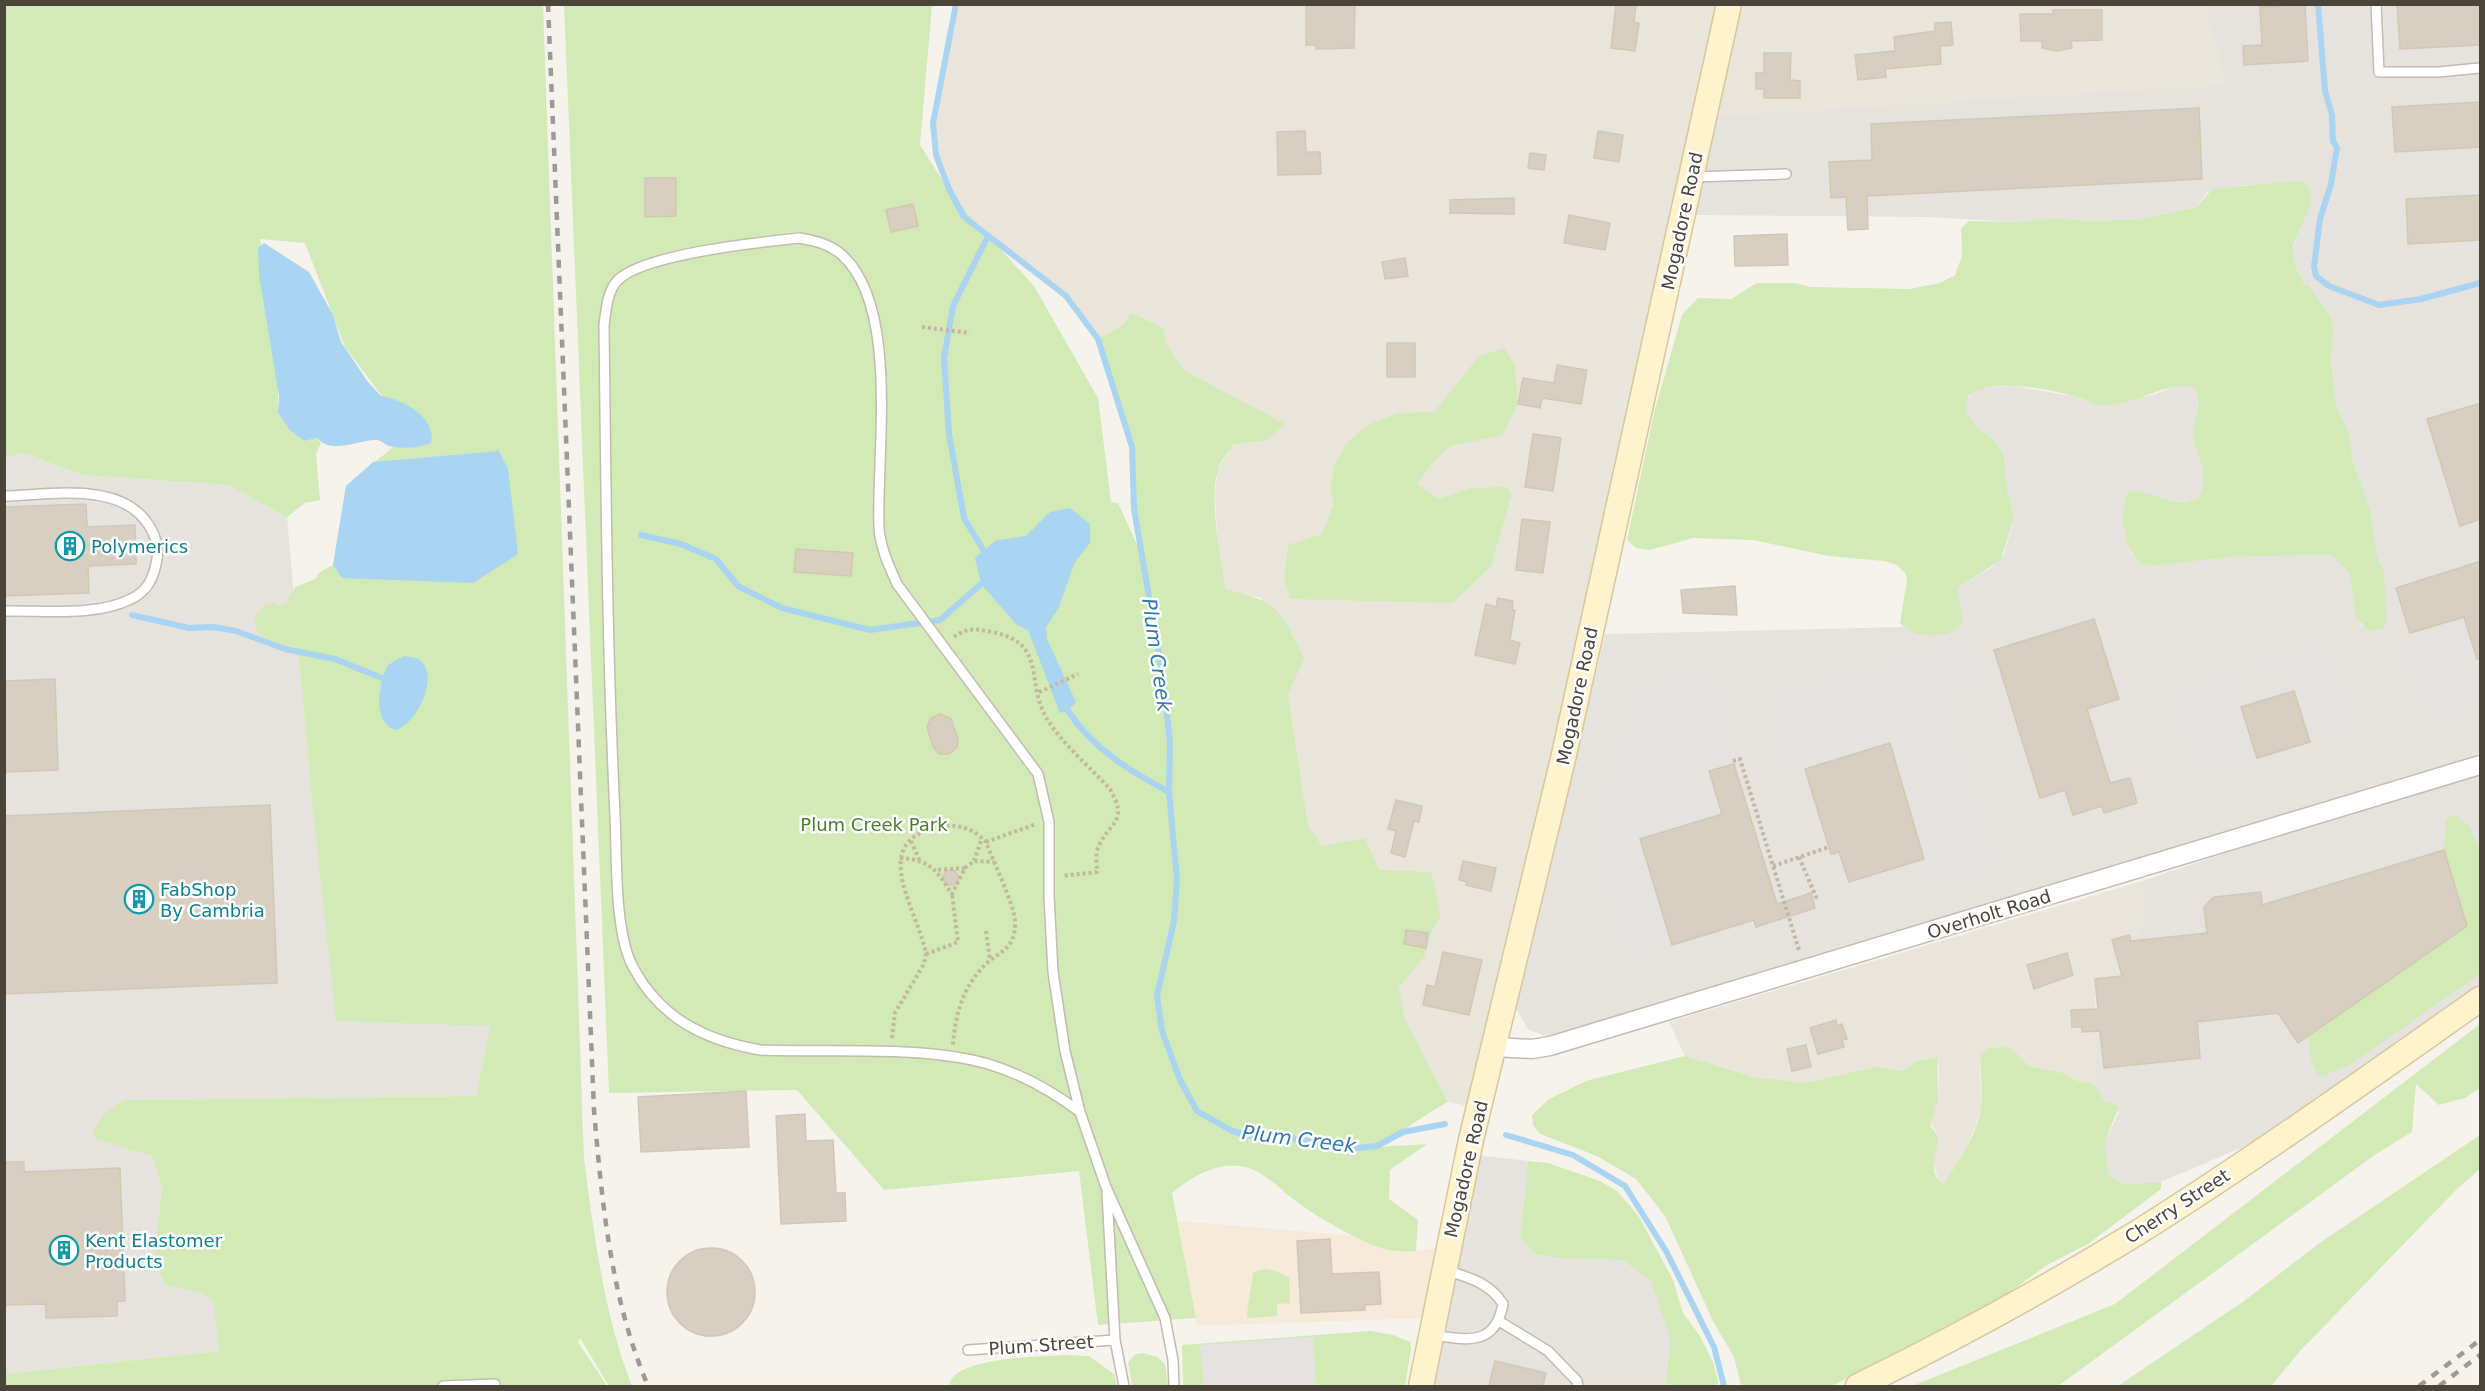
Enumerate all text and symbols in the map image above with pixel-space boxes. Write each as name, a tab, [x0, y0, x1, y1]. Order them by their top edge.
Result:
street label: Mogadore Road	[1657, 150, 1707, 292]
building icon: Polymerics	[54, 530, 86, 562]
place label: Polymerics	[91, 536, 188, 557]
water label: Plum Creek	[1137, 597, 1177, 715]
street label: Mogadore Road	[1552, 625, 1602, 767]
park label: Plum Creek Park	[800, 814, 948, 835]
place label: FabShop By Cambria	[160, 879, 265, 921]
building icon: FabShop By Cambria	[123, 883, 155, 915]
street label: Overholt Road	[1925, 885, 2053, 943]
street label: Mogadore Road	[1440, 1098, 1492, 1240]
water label: Plum Creek	[1241, 1120, 1359, 1158]
street label: Cherry Street	[2121, 1164, 2233, 1248]
place label: Kent Elastomer Products	[85, 1230, 223, 1272]
building icon: Kent Elastomer Products	[48, 1234, 80, 1266]
street label: Plum Street	[988, 1331, 1094, 1359]

